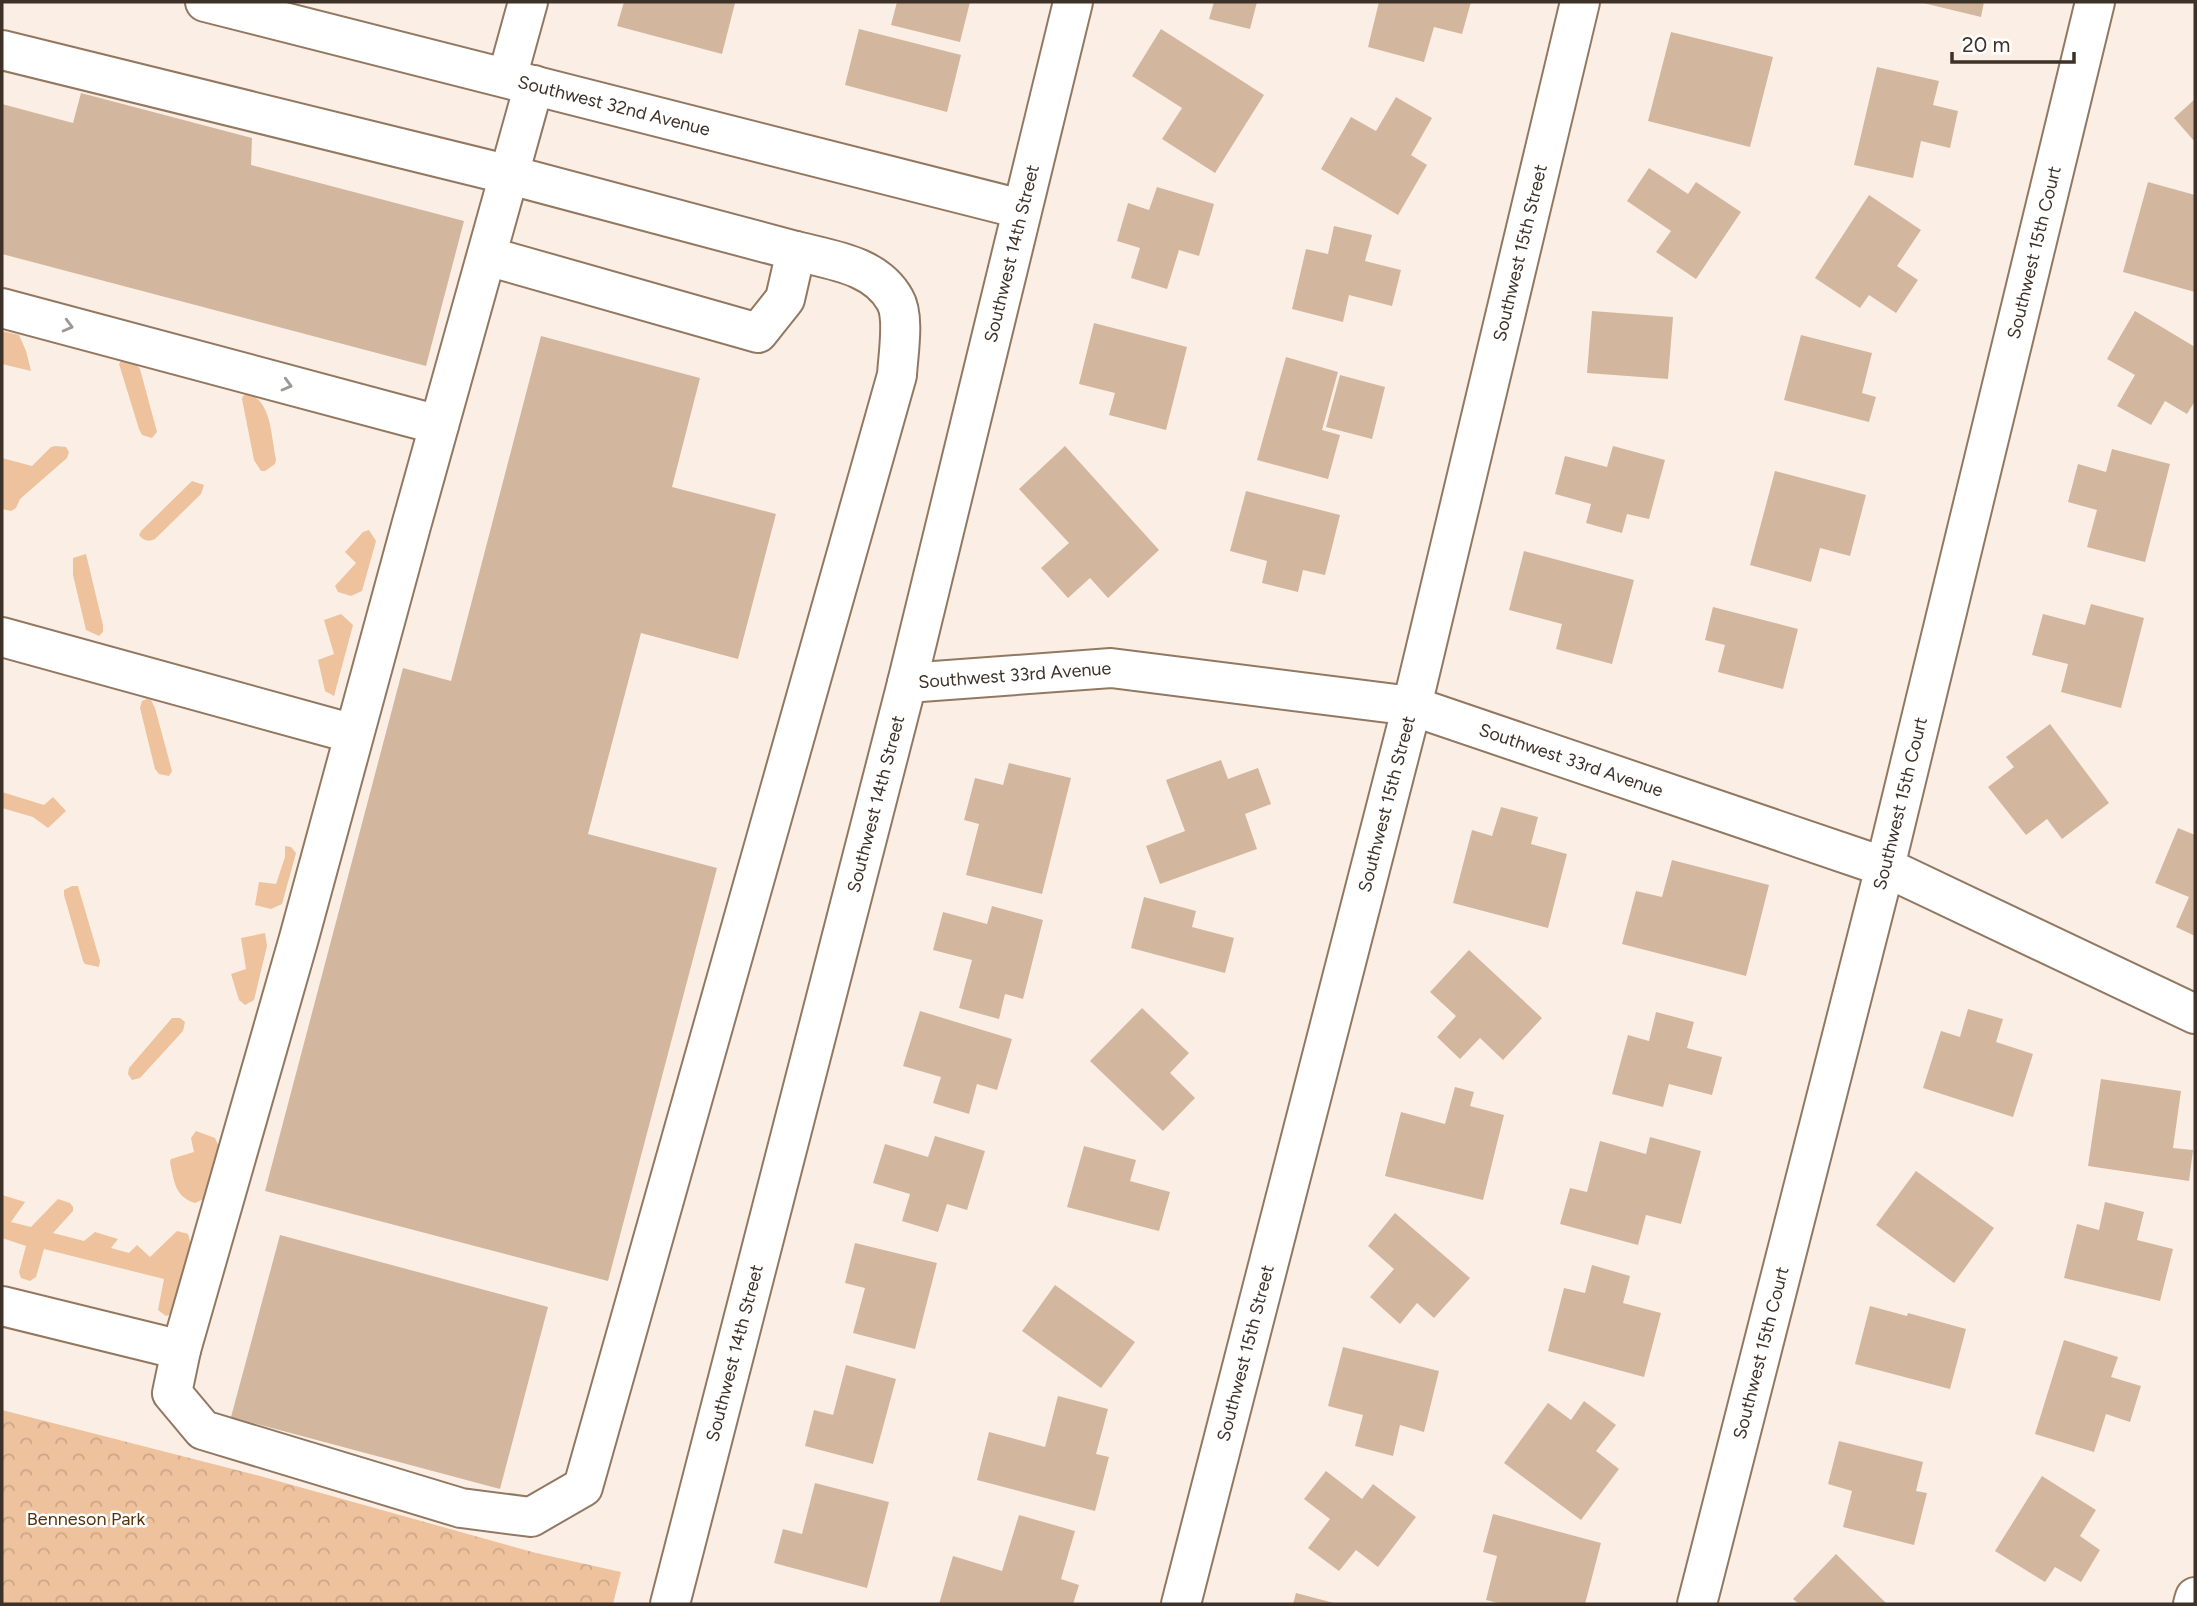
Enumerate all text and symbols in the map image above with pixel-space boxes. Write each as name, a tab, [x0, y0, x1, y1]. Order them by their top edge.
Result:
scale bar	[1952, 21, 2074, 65]
text: 20 m	[1962, 32, 2010, 57]
street label: Southwest 32nd Avenue	[516, 71, 713, 141]
street label: Southwest 14th Street	[979, 162, 1044, 345]
street label: Southwest 15th Street	[1488, 162, 1552, 344]
street label: Southwest 15th Court	[2003, 164, 2066, 341]
one-way arrow	[62, 318, 74, 332]
one-way arrow	[281, 377, 293, 391]
street label: Southwest 33rd Avenue	[918, 657, 1112, 693]
street label: Southwest 14th Street	[843, 713, 909, 895]
street label: Southwest 15th Street	[1354, 713, 1420, 895]
street label: Southwest 15th Court	[1869, 715, 1932, 892]
street label: Southwest 33rd Avenue	[1476, 719, 1666, 802]
street label: Southwest 14th Street	[701, 1262, 768, 1444]
street label: Southwest 15th Street	[1212, 1262, 1279, 1444]
street label: Southwest 15th Court	[1728, 1264, 1794, 1442]
park label: Benneson Park	[27, 1508, 145, 1530]

